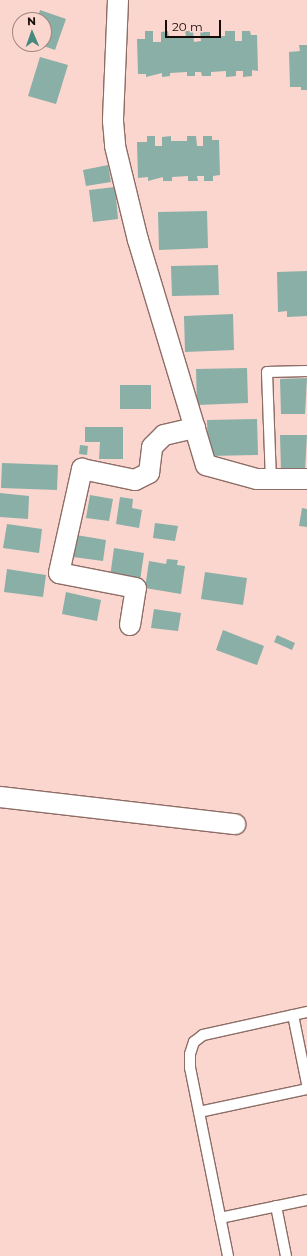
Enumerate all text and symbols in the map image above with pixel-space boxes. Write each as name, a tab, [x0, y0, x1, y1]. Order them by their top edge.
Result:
north arrow	[12, 12, 52, 52]
scale bar	[167, 12, 223, 38]
text: N	[27, 14, 36, 28]
text: 20 m	[172, 19, 203, 34]

